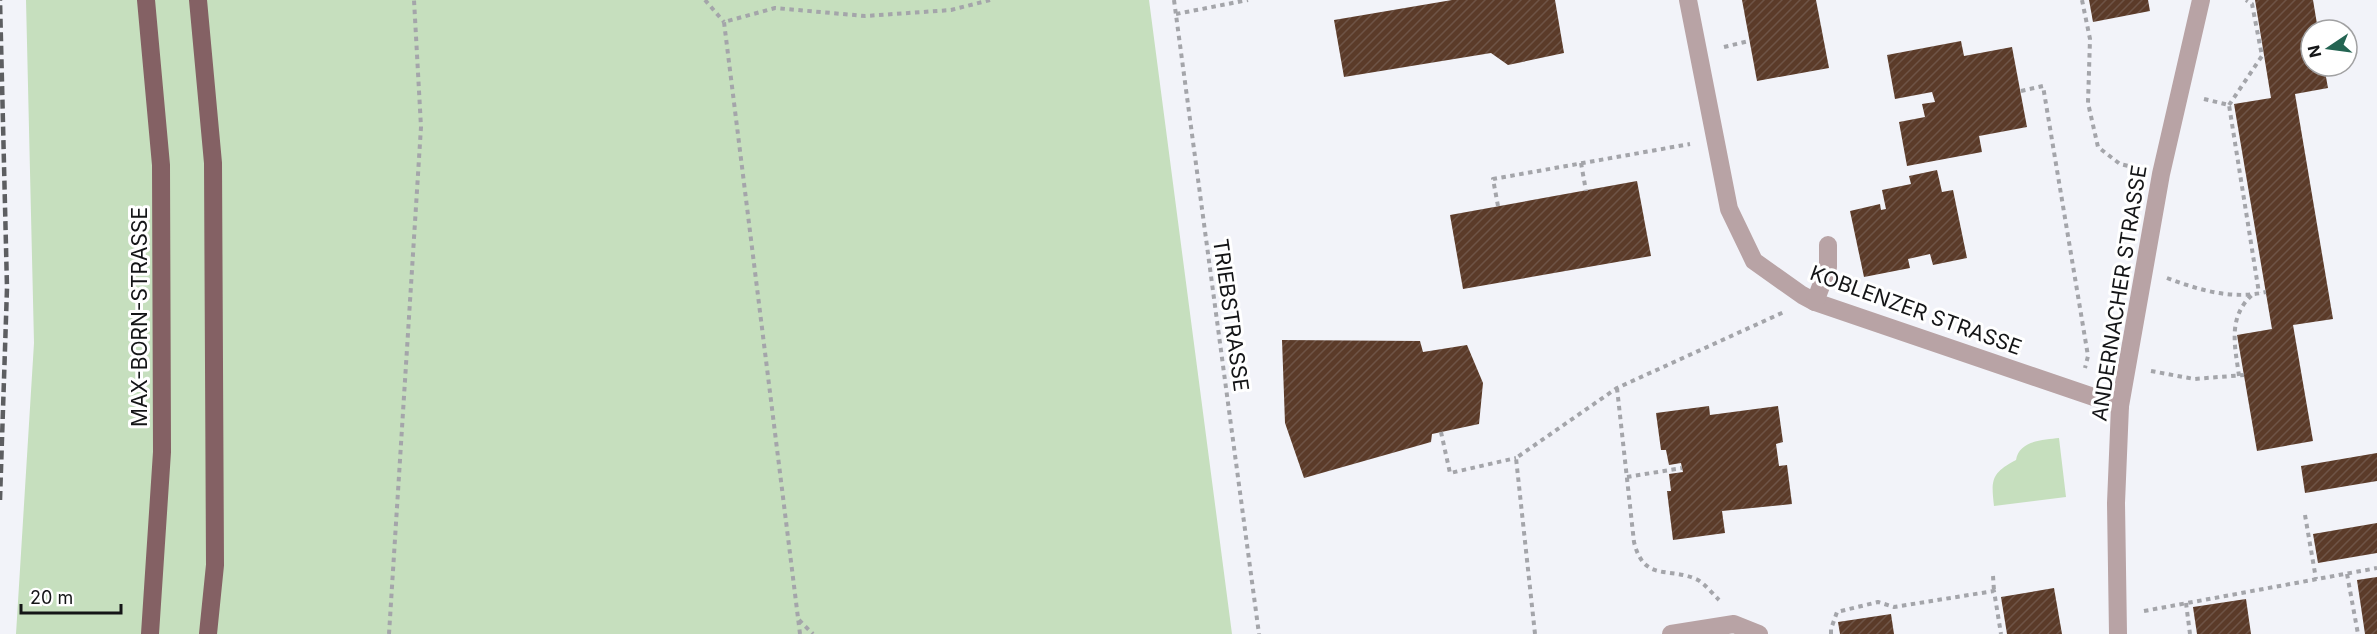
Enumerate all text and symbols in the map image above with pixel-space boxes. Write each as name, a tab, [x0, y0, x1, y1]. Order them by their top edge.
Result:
north arrow	[2299, 18, 2359, 78]
text: N	[2303, 43, 2326, 60]
street label: ANDERNACHER STRASSE	[2086, 163, 2152, 423]
street label: MAX-BORN-STRASSE	[127, 207, 152, 427]
street label: TRIEBSTRASSE	[1208, 237, 1254, 393]
street label: KOBLENZER STRASSE	[1807, 260, 2025, 360]
scale bar	[21, 577, 122, 615]
text: 20 m	[30, 587, 73, 608]

